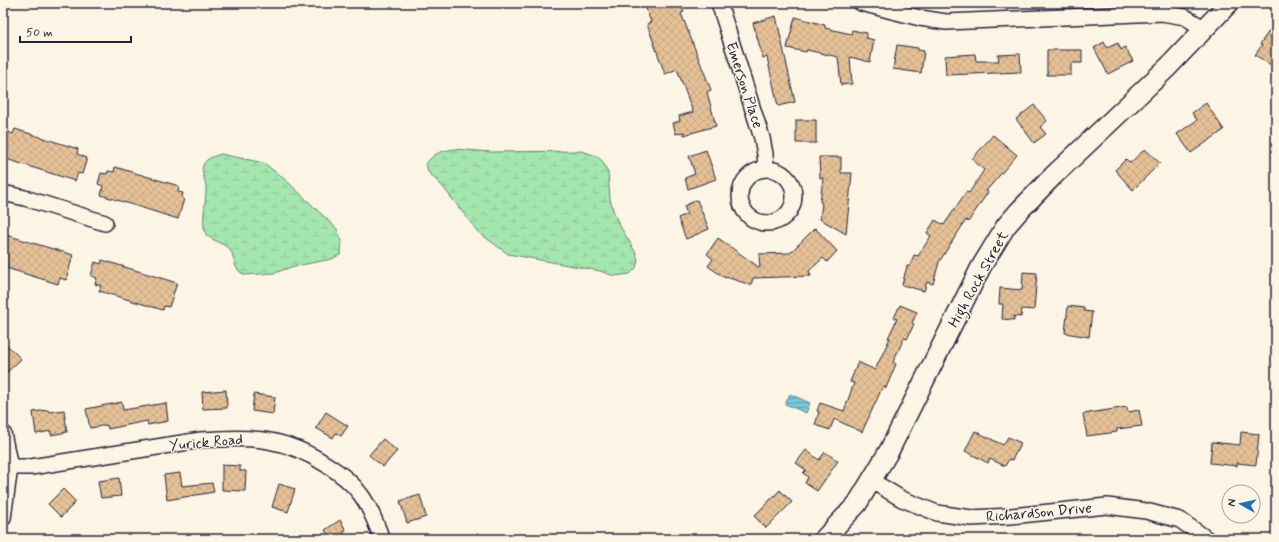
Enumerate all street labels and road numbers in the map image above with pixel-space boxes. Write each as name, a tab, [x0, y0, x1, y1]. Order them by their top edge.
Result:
street label: Emerson Place	[721, 39, 768, 131]
street label: High Rock Street	[944, 227, 1015, 332]
street label: Yurick Road	[168, 430, 244, 456]
street label: Richardson Drive	[985, 498, 1093, 528]

